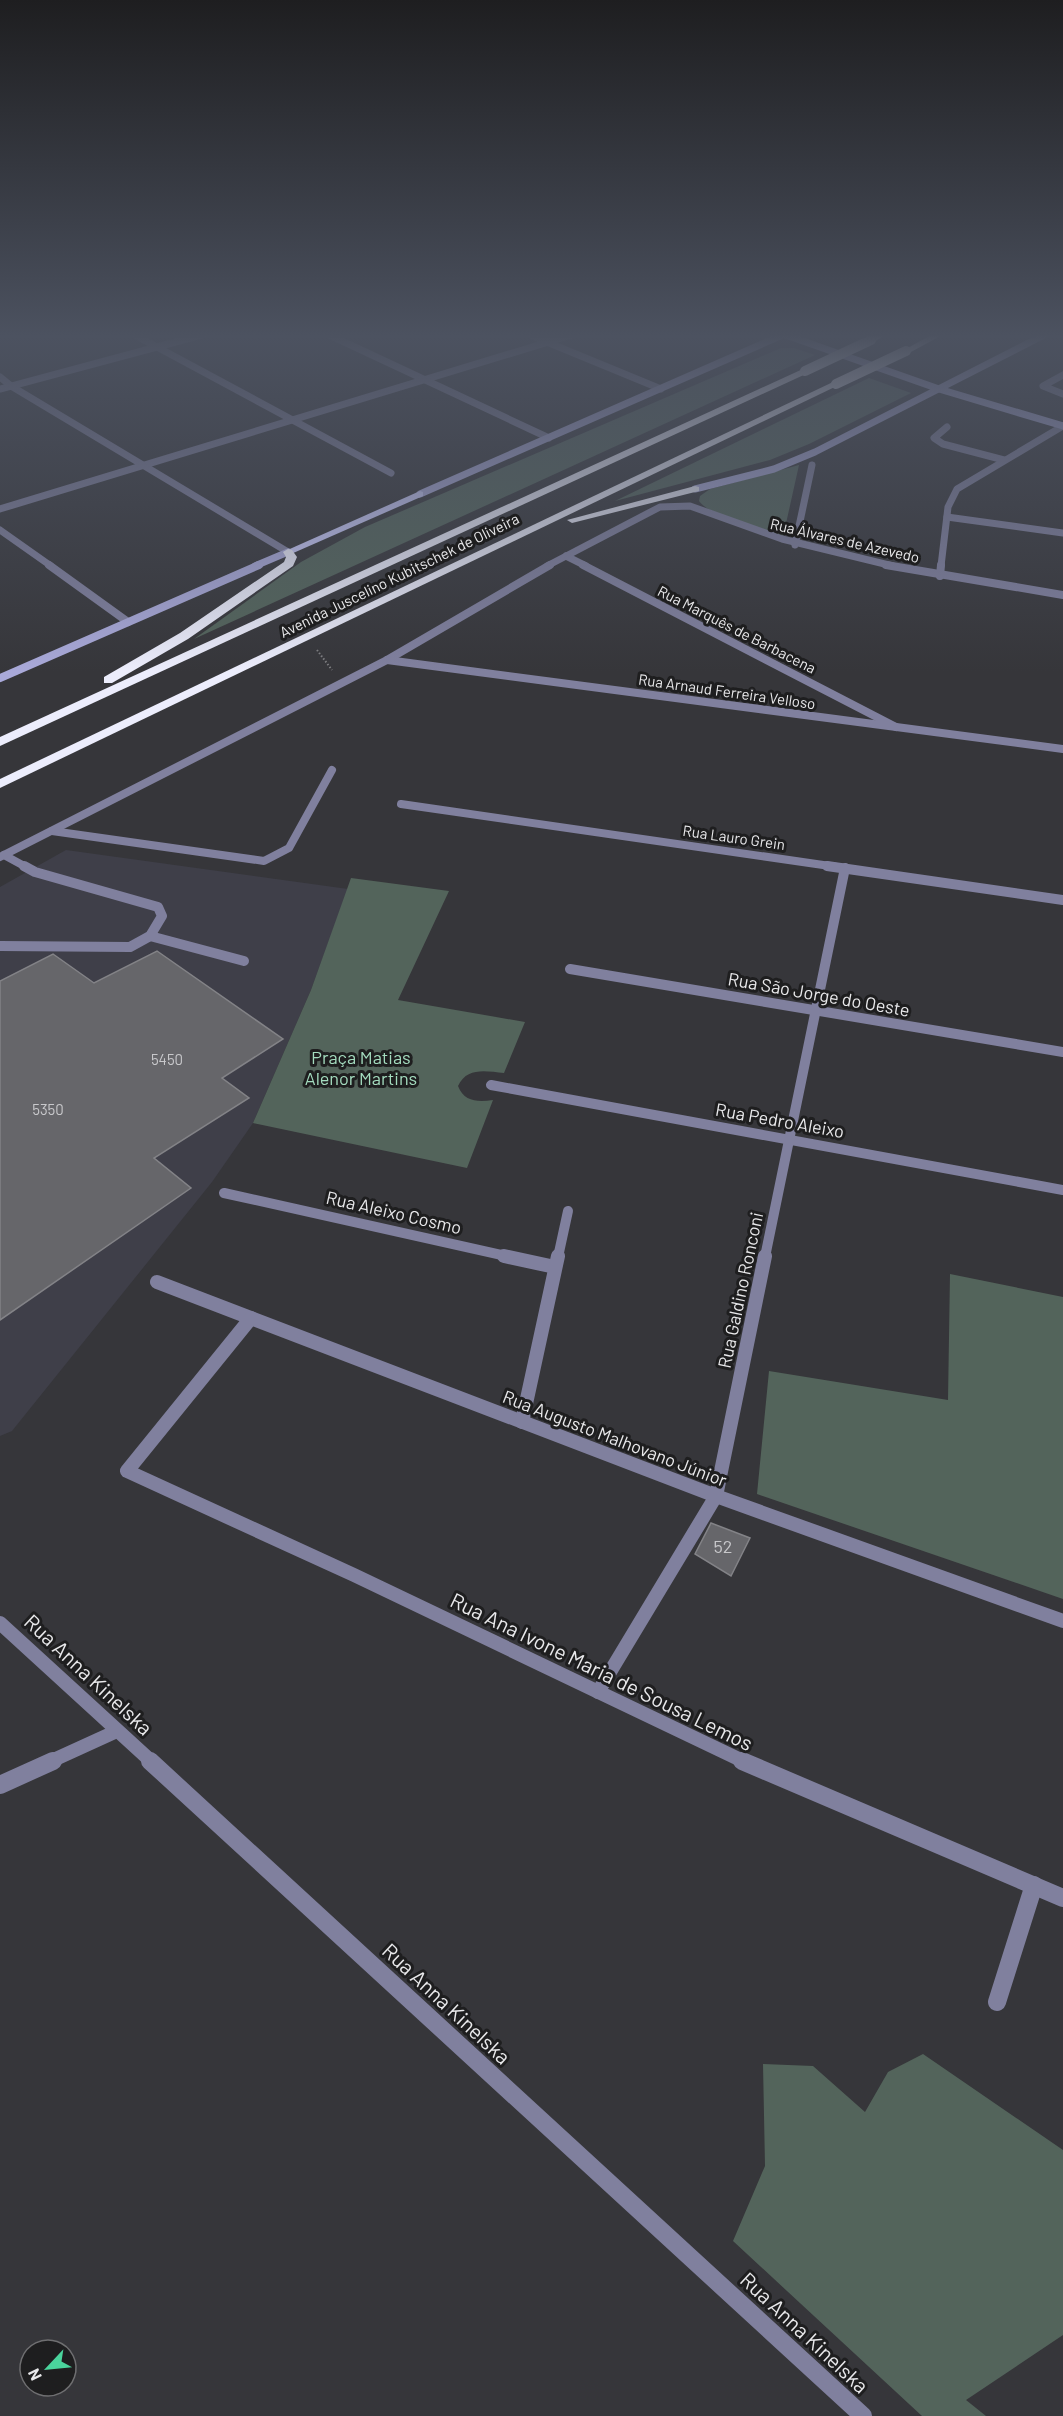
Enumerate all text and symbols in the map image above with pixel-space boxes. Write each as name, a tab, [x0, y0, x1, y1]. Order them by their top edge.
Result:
street label: Avenida Juscelino Kubitschek de Oliveira	[276, 509, 522, 641]
street label: Rua Álvares de Azevedo	[769, 514, 921, 566]
street label: Rua Marquês de Barbacena	[655, 581, 819, 677]
street label: Rua Arnaud Ferreira Velloso	[637, 670, 817, 712]
street label: Rua Lauro Grein	[682, 821, 786, 853]
street label: Rua São Jorge do Oeste	[726, 967, 912, 1021]
park label: Praça Matias Alenor Martins	[305, 1046, 417, 1089]
house number: 5450	[151, 1050, 183, 1068]
street label: Rua Pedro Aleixo	[714, 1098, 846, 1142]
house number: 5350	[32, 1100, 64, 1118]
street label: Rua Aleixo Cosmo	[324, 1186, 464, 1238]
street label: Rua Galdino Ronconi	[713, 1210, 767, 1370]
street label: Rua Augusto Malhovano Júnior	[500, 1385, 731, 1491]
house number: 52	[714, 1535, 732, 1557]
street label: Rua Ana Ivone Maria de Sousa Lemos	[447, 1587, 757, 1755]
street label: Rua Anna Kinelska	[20, 1608, 158, 1740]
street label: Rua Anna Kinelska	[378, 1937, 516, 2069]
street label: Rua Anna Kinelska	[736, 2266, 874, 2398]
north arrow	[18, 2338, 78, 2398]
text: N	[23, 2366, 45, 2384]

